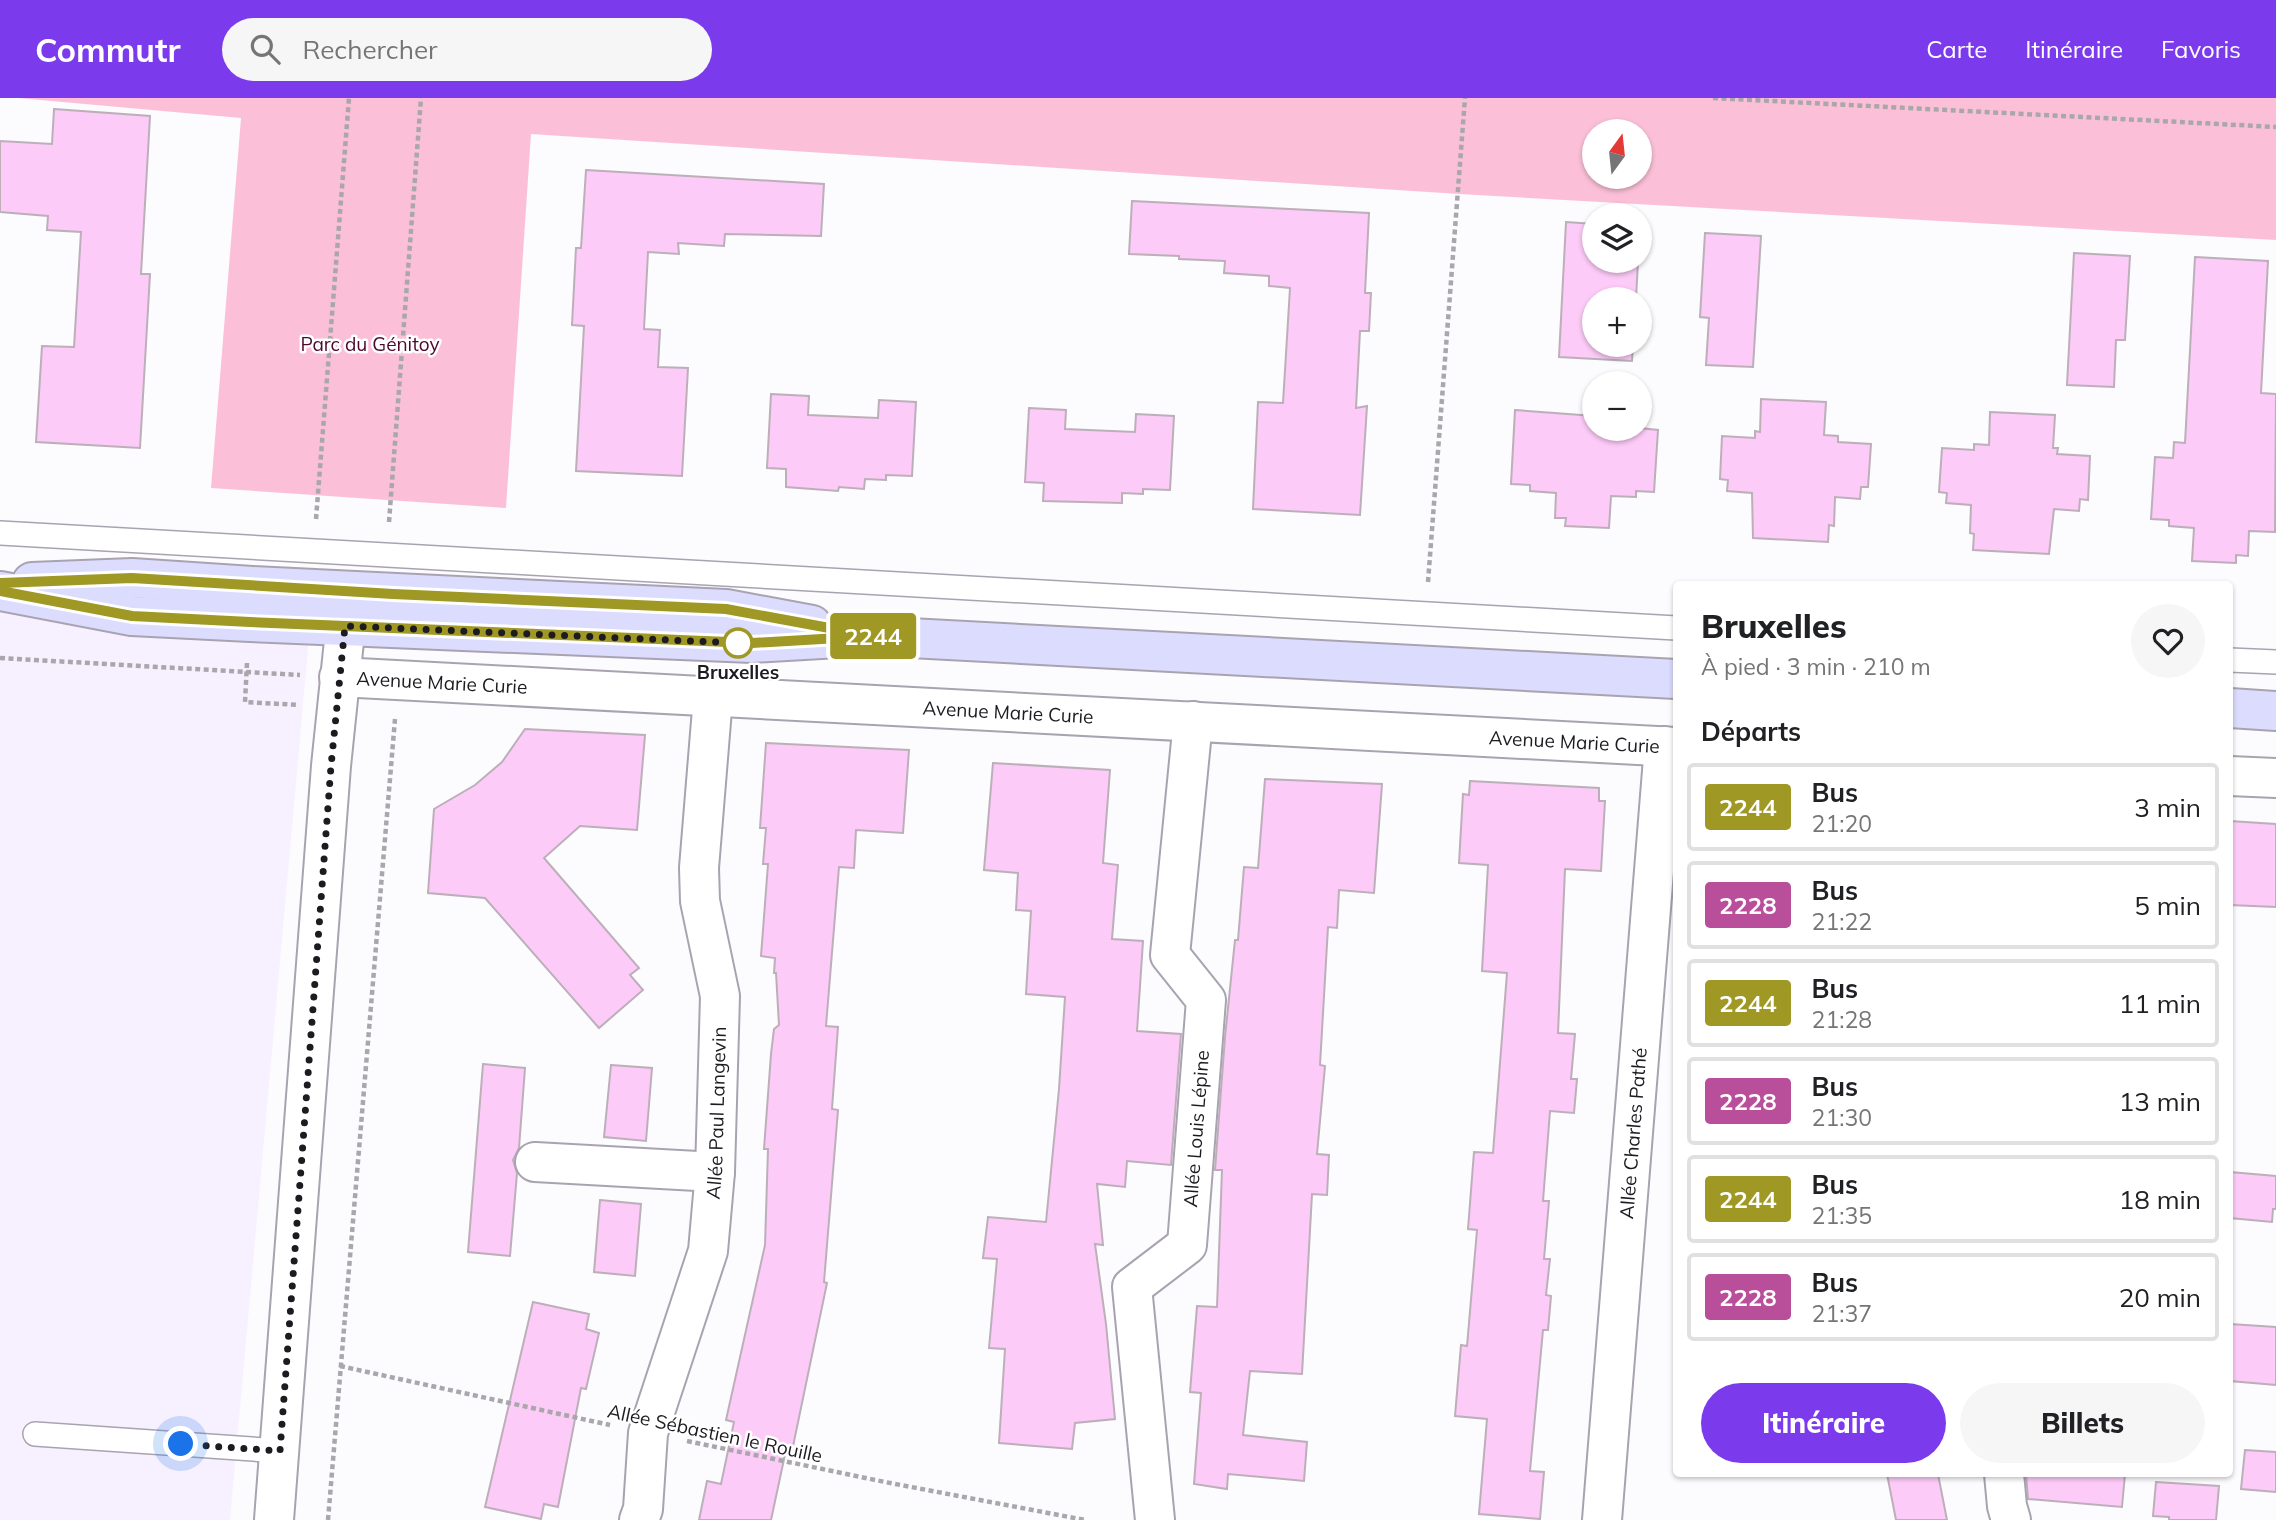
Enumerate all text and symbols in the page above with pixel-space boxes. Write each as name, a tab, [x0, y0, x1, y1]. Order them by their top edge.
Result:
search box	[222, 18, 712, 81]
text: Commutr	[35, 29, 180, 70]
icon: search	[246, 30, 284, 68]
text: Rechercher	[302, 33, 438, 66]
text: Carte	[1926, 34, 1987, 64]
text: Itinéraire	[2025, 34, 2123, 64]
text: Favoris	[2161, 34, 2241, 64]
north arrow	[1582, 119, 1652, 189]
map controls	[1582, 119, 1652, 441]
button: layers	[1582, 203, 1652, 273]
button: +	[1582, 287, 1652, 357]
park label: Parc du Génitoy	[300, 332, 440, 356]
button: −	[1582, 371, 1652, 441]
button: heart	[2131, 604, 2205, 678]
text: Bruxelles	[1701, 605, 1847, 646]
line badge: 2244	[824, 613, 922, 659]
text: 2244	[844, 621, 902, 651]
marker: Bruxelles	[723, 628, 753, 658]
text: À pied · 3 min · 210 m	[1701, 652, 1931, 681]
place label: Bruxelles	[697, 660, 779, 684]
street label: Avenue Marie Curie	[356, 666, 528, 699]
street label: Avenue Marie Curie	[922, 696, 1094, 728]
text: Départs	[1701, 715, 1801, 748]
street label: Avenue Marie Curie	[1488, 725, 1660, 758]
text: Bus	[1812, 776, 1858, 809]
text: 3 min	[2134, 791, 2201, 824]
text: 2244	[1719, 792, 1777, 822]
text: 21:20	[1812, 809, 1872, 838]
text: Bus	[1812, 874, 1858, 907]
text: 5 min	[2134, 889, 2201, 922]
text: 2228	[1719, 890, 1777, 920]
text: 21:22	[1812, 907, 1872, 936]
text: Bus	[1812, 972, 1858, 1005]
text: 11 min	[2119, 987, 2201, 1020]
text: 2244	[1719, 988, 1777, 1018]
text: 21:28	[1812, 1005, 1872, 1034]
street label: Allée Paul Langevin	[701, 1026, 731, 1200]
street label: Allée Charles Pathé	[1614, 1047, 1652, 1220]
street label: Allée Louis Lépine	[1178, 1049, 1214, 1208]
text: Bus	[1812, 1070, 1858, 1103]
text: 13 min	[2119, 1085, 2201, 1118]
text: 2228	[1719, 1086, 1777, 1116]
text: 21:30	[1812, 1103, 1872, 1132]
text: Bus	[1812, 1168, 1858, 1201]
text: 18 min	[2119, 1183, 2201, 1216]
text: 2244	[1719, 1184, 1777, 1214]
text: 21:35	[1812, 1201, 1872, 1230]
text: Bus	[1812, 1266, 1858, 1299]
text: 20 min	[2119, 1281, 2201, 1314]
text: 2228	[1719, 1282, 1777, 1312]
text: 21:37	[1812, 1299, 1872, 1328]
button: Itinéraire	[1701, 1383, 1946, 1463]
button: Billets	[1960, 1383, 2205, 1463]
street label: Allée Sébastien le Rouille	[605, 1398, 825, 1468]
your location	[163, 1426, 198, 1461]

